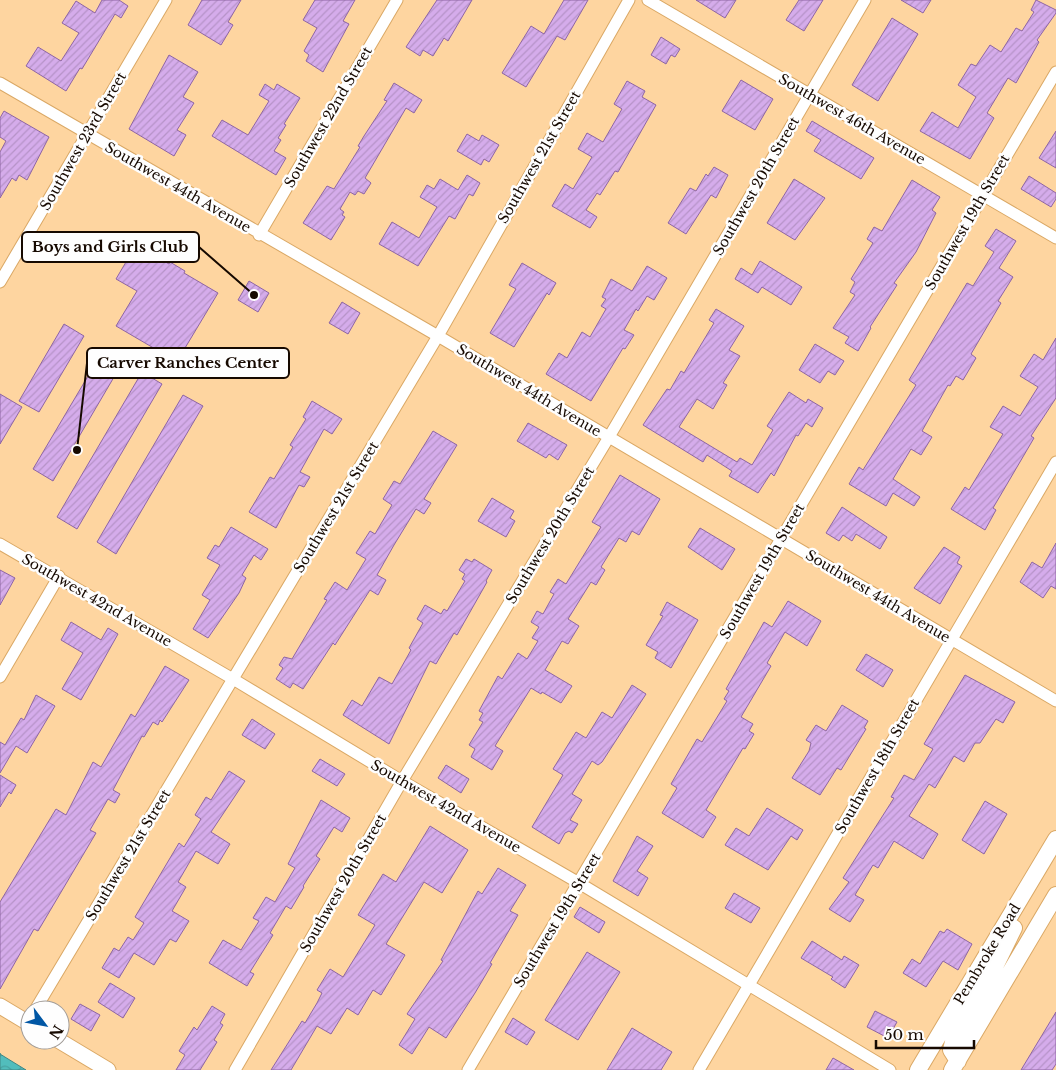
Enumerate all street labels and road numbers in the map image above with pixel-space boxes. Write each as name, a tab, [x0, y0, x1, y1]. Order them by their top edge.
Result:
street label: Southwest 22nd Street	[280, 43, 376, 191]
street label: Southwest 23rd Street	[36, 68, 130, 213]
street label: Southwest 46th Avenue	[775, 70, 929, 168]
street label: Southwest 21st Street	[494, 87, 585, 227]
street label: Southwest 20th Street	[709, 113, 803, 259]
street label: Southwest 44th Avenue	[102, 138, 254, 236]
street label: Southwest 19th Street	[921, 150, 1014, 293]
street label: Southwest 44th Avenue	[453, 340, 605, 440]
street label: Southwest 21st Street	[290, 437, 383, 576]
street label: Southwest 20th Street	[502, 462, 599, 607]
street label: Southwest 19th Street	[716, 499, 809, 642]
street label: Southwest 44th Avenue	[802, 546, 954, 646]
street label: Southwest 42nd Avenue	[19, 550, 175, 650]
street label: Southwest 18th Street	[831, 694, 923, 837]
street label: Southwest 42nd Avenue	[368, 756, 524, 856]
street label: Southwest 21st Street	[82, 785, 175, 924]
street label: Southwest 20th Street	[296, 810, 390, 956]
street label: Southwest 19th Street	[510, 849, 605, 991]
street label: Pembroke Road	[950, 900, 1024, 1008]

